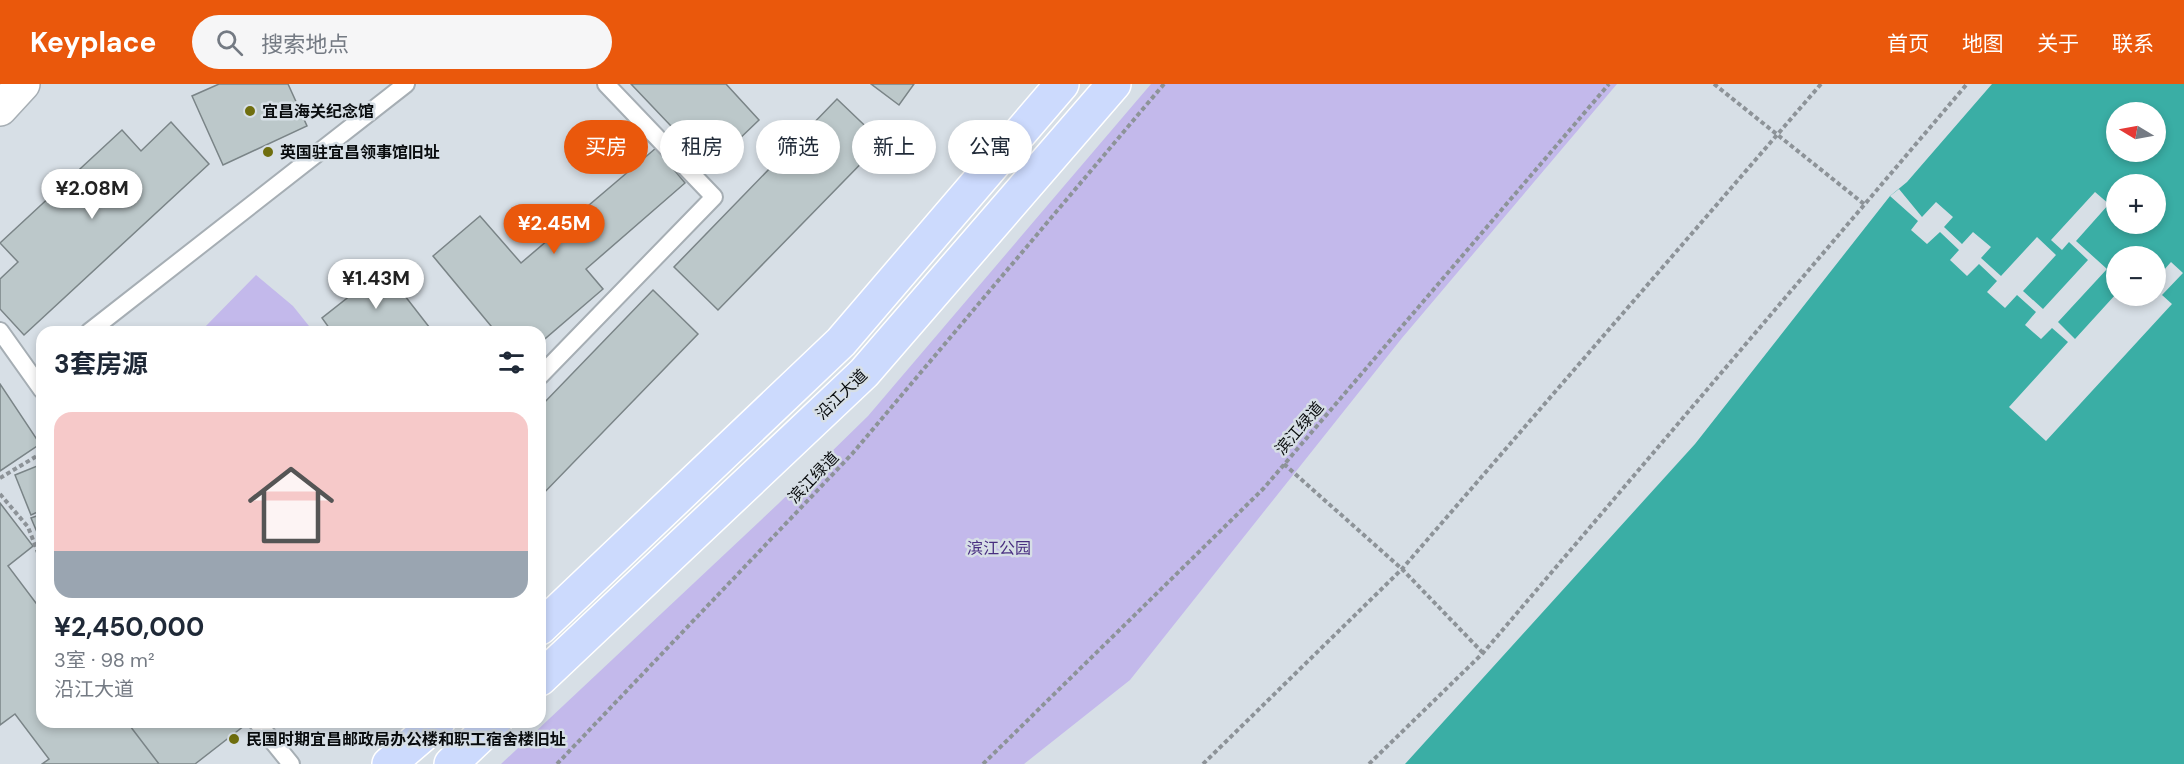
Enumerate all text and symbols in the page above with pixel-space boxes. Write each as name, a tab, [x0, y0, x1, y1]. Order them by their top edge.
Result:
search box	[192, 15, 612, 69]
text: Keyplace	[30, 24, 156, 61]
icon: search	[213, 26, 246, 59]
text: 搜索地点	[261, 30, 349, 59]
text: 首页	[1887, 30, 1929, 58]
text: 地图	[1962, 30, 2004, 58]
text: 关于	[2037, 30, 2079, 58]
text: 联系	[2112, 30, 2154, 58]
place label: 宜昌海关纪念馆	[262, 101, 374, 122]
north arrow	[2106, 102, 2166, 162]
map controls	[2106, 102, 2166, 306]
marker: 宜昌海关纪念馆	[243, 104, 257, 118]
chip: 买房	[564, 120, 648, 174]
chip: 租房	[660, 120, 744, 174]
chip: 筛选	[756, 120, 840, 174]
chip: 新上	[852, 120, 936, 174]
chip: 公寓	[948, 120, 1032, 174]
place label: 英国驻宜昌领事馆旧址	[280, 142, 440, 163]
marker: 英国驻宜昌领事馆旧址	[261, 145, 275, 159]
pin: ¥2.08M	[43, 169, 141, 220]
button: +	[2106, 174, 2166, 234]
text: ¥2.08M	[55, 175, 129, 201]
pin: ¥2.45M	[505, 204, 603, 255]
text: ¥2.45M	[518, 210, 590, 236]
button: −	[2106, 246, 2166, 306]
pin: ¥1.43M	[327, 259, 425, 310]
text: ¥1.43M	[342, 265, 410, 291]
icon: filters	[495, 346, 528, 379]
text: 3套房源	[54, 347, 148, 381]
street label: 沿江大道	[811, 365, 872, 424]
street label: 滨江绿道	[1270, 397, 1328, 459]
street label: 滨江绿道	[784, 447, 843, 508]
icon: home	[237, 451, 345, 559]
park label: 滨江公园	[967, 538, 1031, 559]
text: ¥2,450,000	[54, 610, 204, 644]
text: 3室 · 98 m²	[54, 647, 155, 673]
text: 沿江大道	[54, 676, 134, 702]
place label: 民国时期宜昌邮政局办公楼和职工宿舍楼旧址	[246, 729, 566, 750]
marker: 民国时期宜昌邮政局办公楼和职工宿舍楼旧址	[227, 732, 241, 746]

